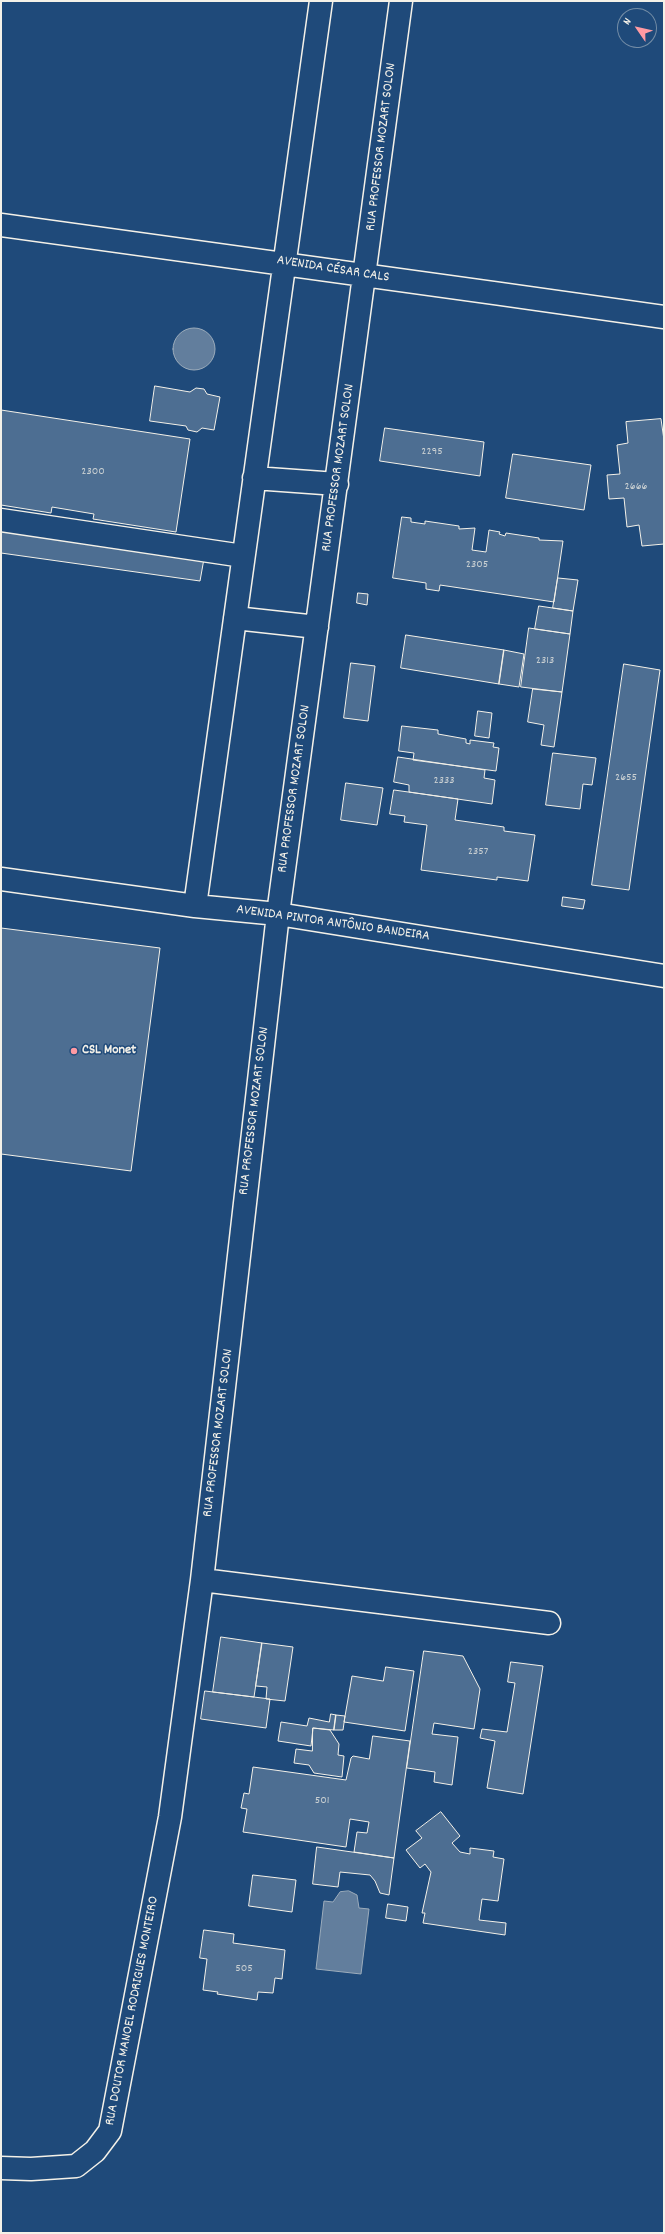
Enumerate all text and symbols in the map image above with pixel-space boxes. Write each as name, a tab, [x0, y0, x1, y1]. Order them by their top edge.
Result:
north arrow	[617, 8, 657, 48]
text: N	[620, 15, 636, 29]
street label: RUA PROFESSOR MOZART SOLON	[363, 62, 401, 232]
street label: AVENIDA CÉSAR CALS	[276, 253, 390, 287]
street label: RUA PROFESSOR MOZART SOLON	[319, 383, 359, 553]
house number: 2295	[421, 445, 443, 459]
house number: 2300	[81, 465, 105, 479]
house number: 2666	[625, 480, 647, 494]
house number: 2305	[466, 558, 488, 572]
house number: 2313	[536, 654, 554, 668]
street label: RUA PROFESSOR MOZART SOLON	[275, 704, 315, 874]
house number: 2655	[615, 771, 637, 785]
house number: 2333	[433, 774, 455, 788]
house number: 2357	[468, 845, 488, 859]
street label: AVENIDA PINTOR ANTÔNIO BANDEIRA	[235, 902, 431, 946]
street label: RUA PROFESSOR MOZART SOLON	[236, 1026, 274, 1196]
place label: CSL Monet	[82, 1043, 136, 1059]
marker: CSL Monet	[69, 1046, 79, 1056]
street label: RUA PROFESSOR MOZART SOLON	[200, 1348, 238, 1518]
house number: 501	[315, 1794, 329, 1808]
street label: RUA DOUTOR MANOEL RODRIGUES MONTEIRO	[102, 1895, 164, 2127]
house number: 505	[235, 1962, 253, 1976]

